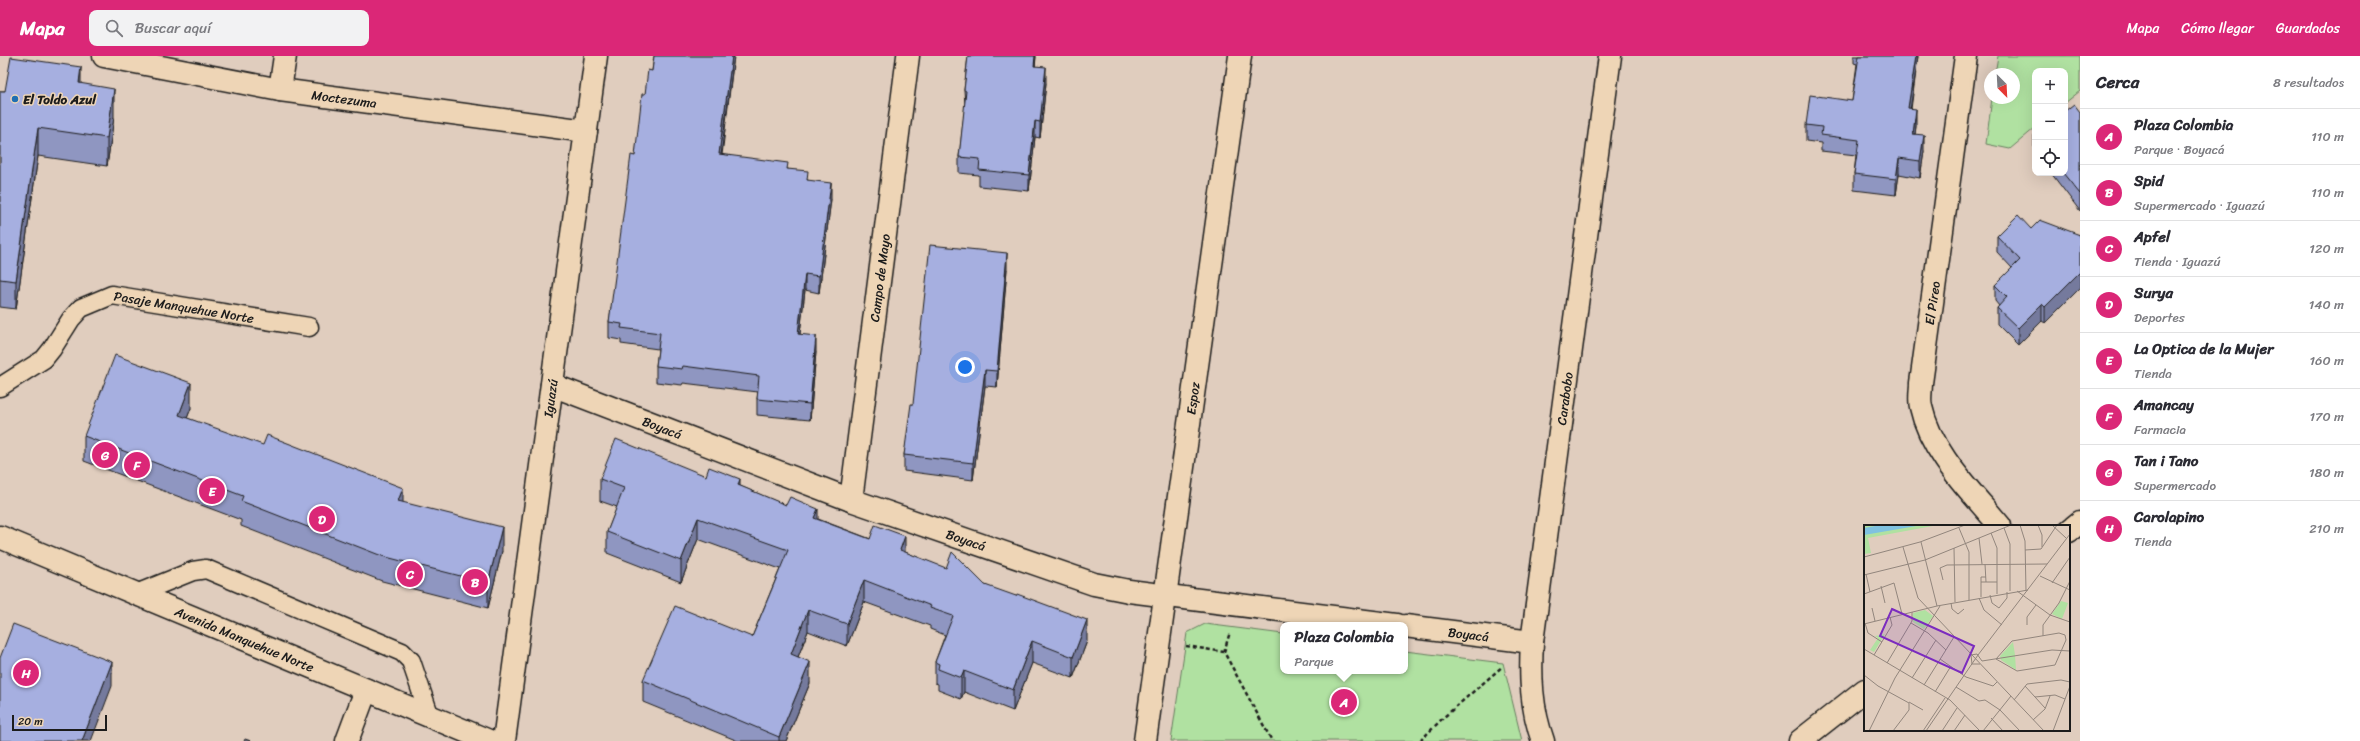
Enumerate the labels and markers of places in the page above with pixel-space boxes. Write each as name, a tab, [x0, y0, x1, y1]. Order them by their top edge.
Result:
place label: El Toldo Azul	[23, 88, 97, 111]
marker: El Toldo Azul	[10, 94, 20, 104]
pin: G	[92, 440, 118, 470]
pin: F	[124, 450, 150, 480]
pin: E	[199, 476, 225, 506]
pin: D	[309, 504, 335, 534]
pin: C	[397, 559, 423, 589]
pin: B	[462, 567, 488, 597]
pin: H	[13, 658, 39, 688]
pin: A	[1331, 687, 1357, 717]

